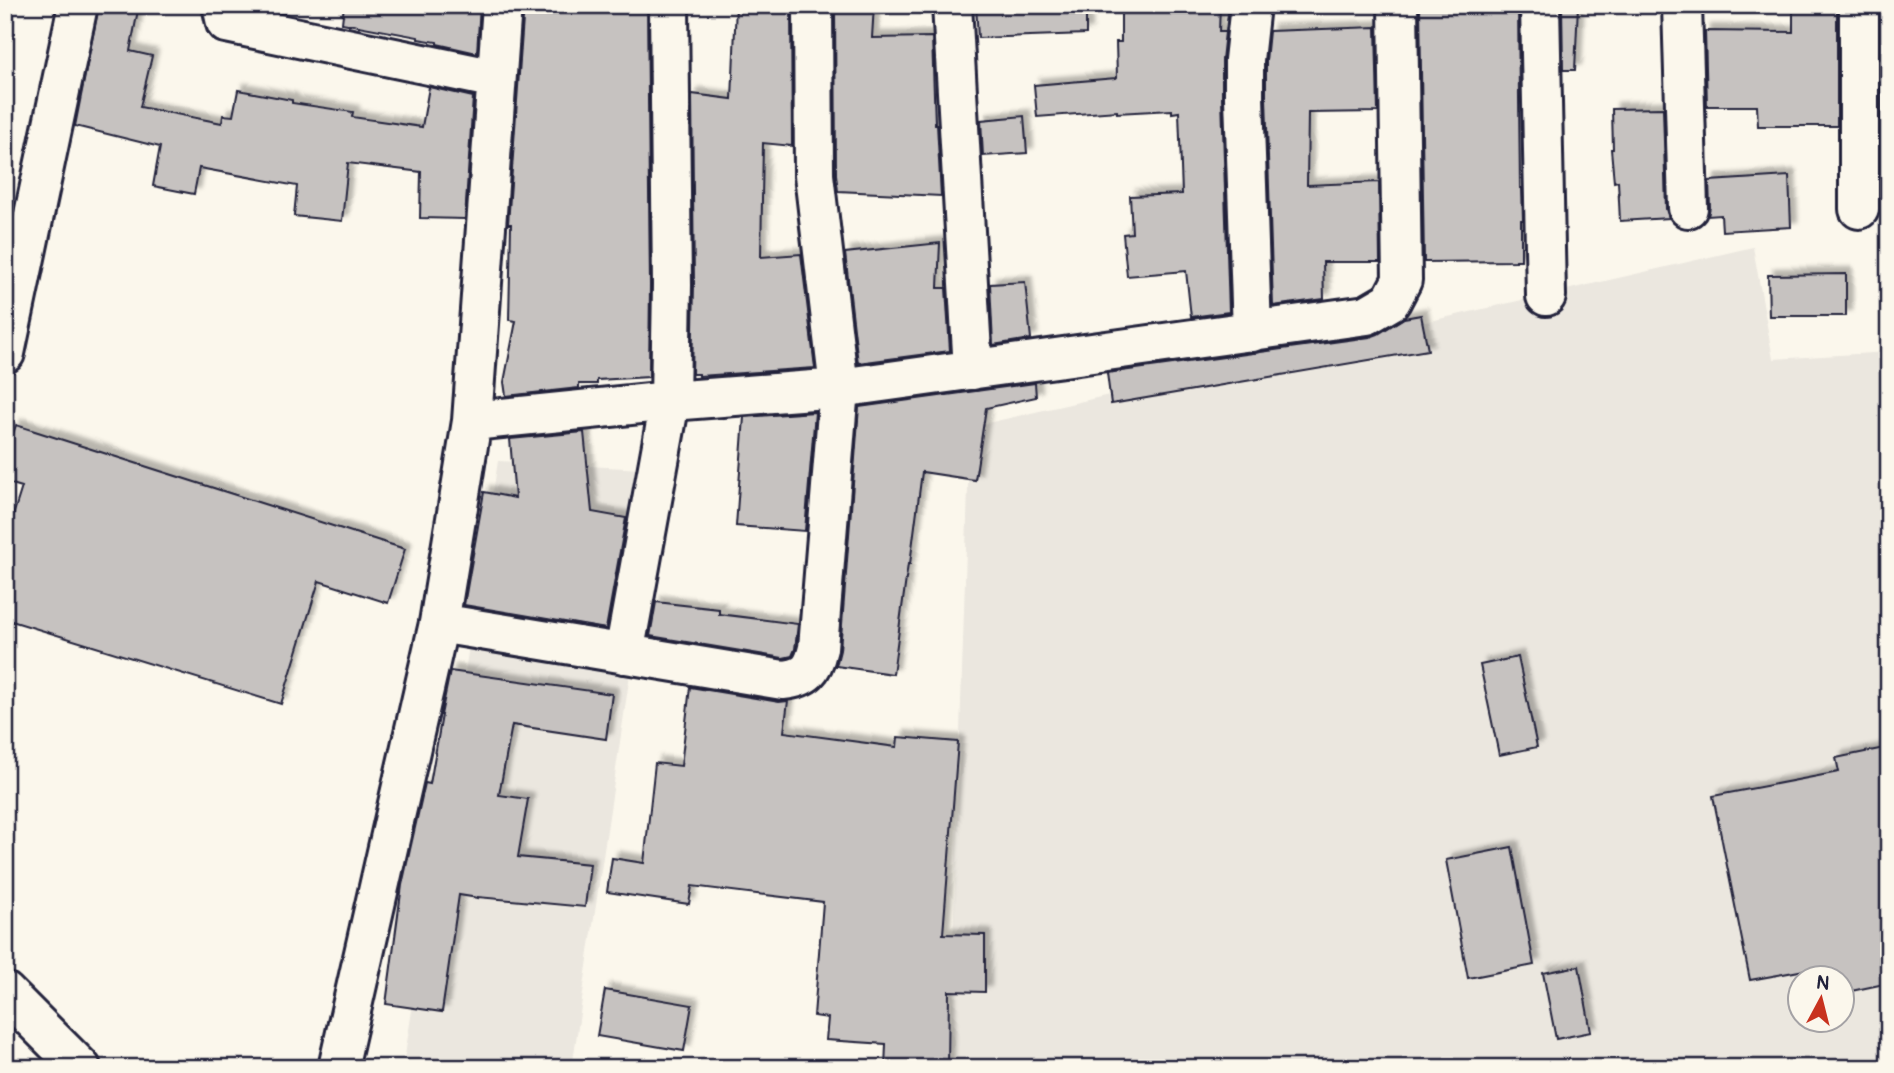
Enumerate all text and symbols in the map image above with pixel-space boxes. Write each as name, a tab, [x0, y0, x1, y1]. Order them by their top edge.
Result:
north arrow	[1786, 964, 1856, 1034]
text: N	[1815, 970, 1831, 996]

